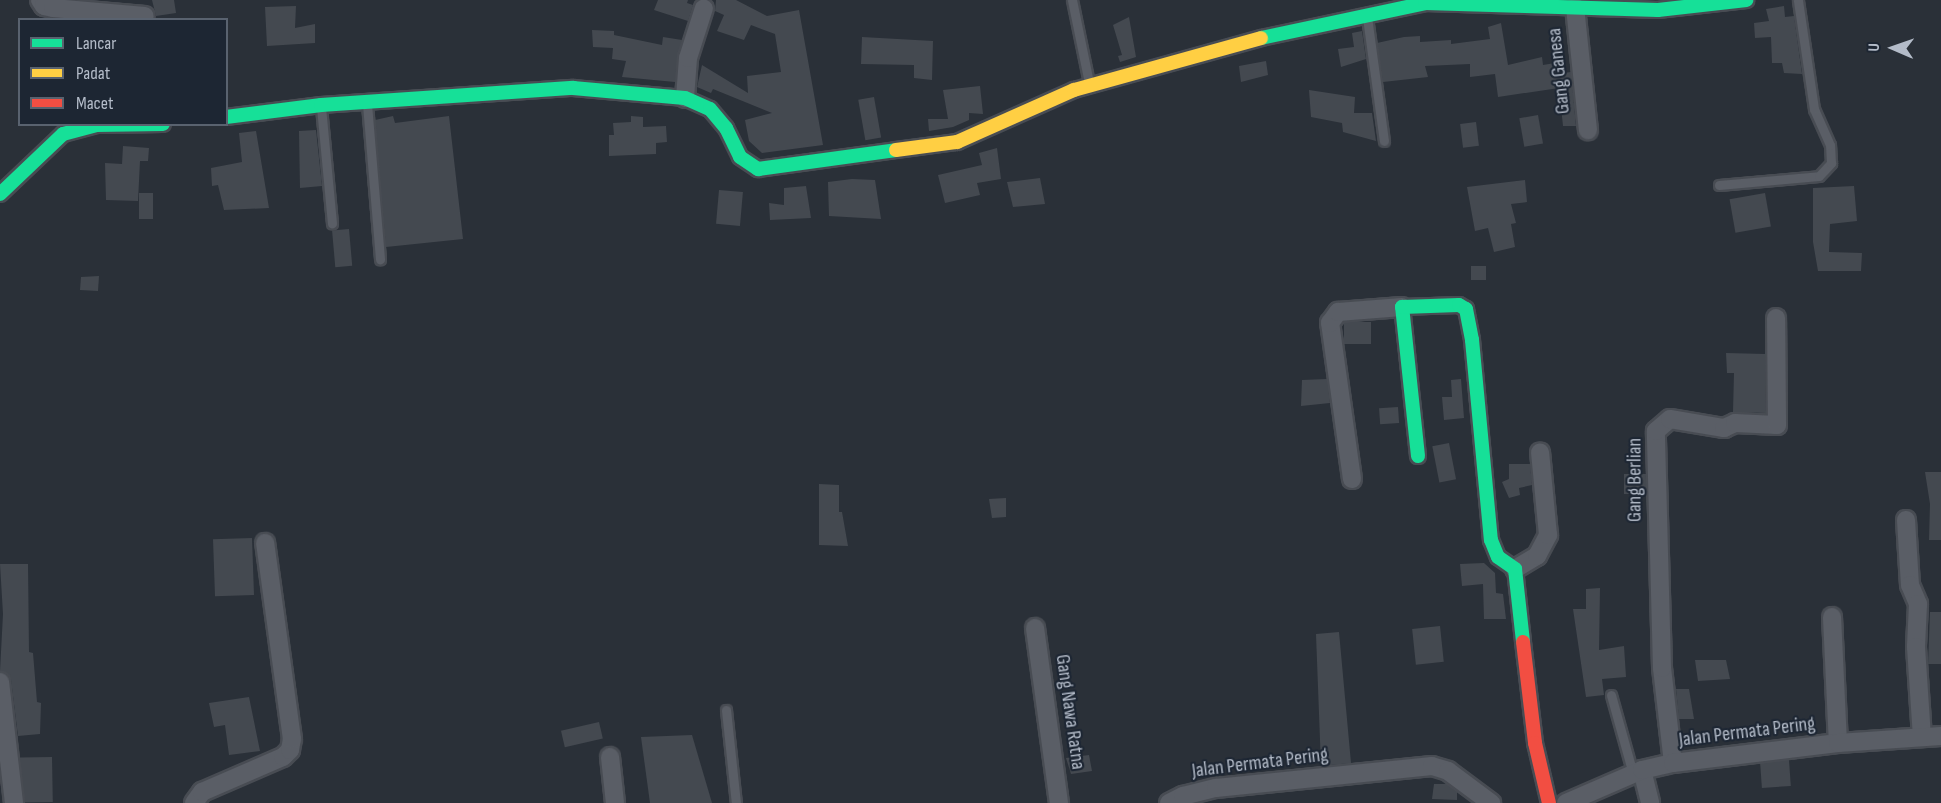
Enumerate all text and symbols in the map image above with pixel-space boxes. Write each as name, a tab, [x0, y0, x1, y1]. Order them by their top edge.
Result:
legend	[18, 18, 228, 126]
north arrow	[1863, 18, 1923, 78]
street label: Gang Ganesa	[1543, 27, 1575, 115]
text: Lancar	[76, 33, 116, 54]
text: U	[1865, 43, 1884, 52]
text: Padat	[76, 63, 110, 84]
text: Macet	[76, 93, 113, 114]
street label: Gang Berlian	[1623, 438, 1647, 522]
street label: Gang Nawa Ratna	[1050, 653, 1090, 771]
street label: Jalan Permata Pering	[1678, 712, 1816, 752]
street label: Jalan Permata Pering	[1191, 743, 1329, 783]

